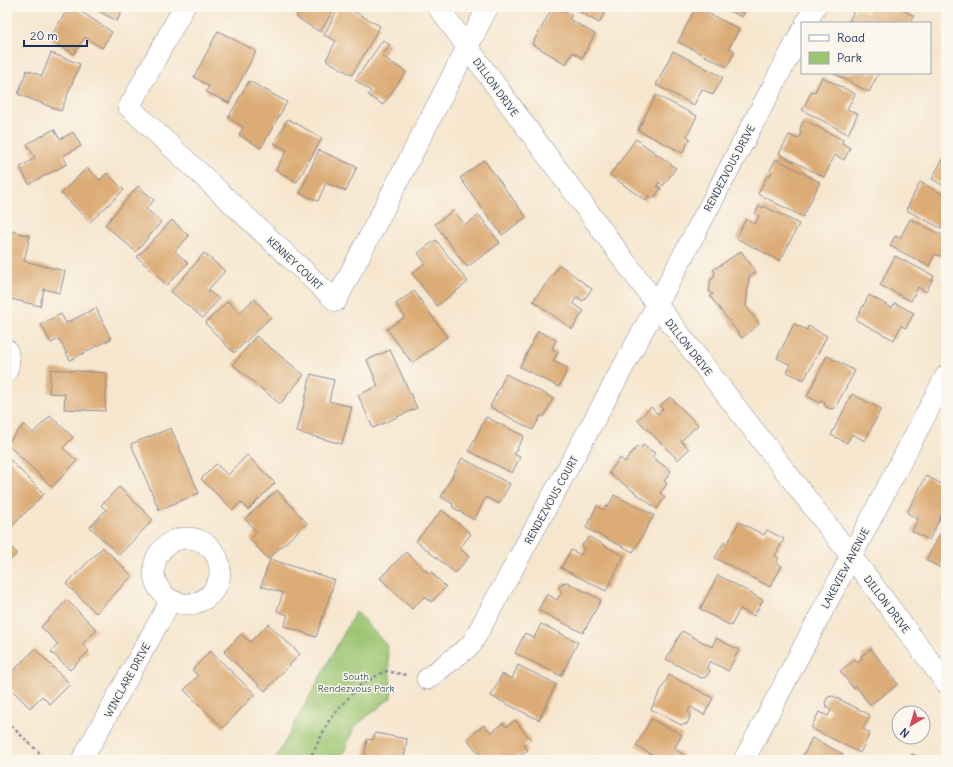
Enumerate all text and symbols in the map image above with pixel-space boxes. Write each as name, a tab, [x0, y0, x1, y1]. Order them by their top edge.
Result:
scale bar	[24, 22, 87, 48]
legend	[801, 22, 931, 74]
text: 20 m	[30, 28, 58, 43]
text: Road	[837, 30, 865, 45]
text: Park	[837, 50, 862, 65]
street label: DILLON DRIVE	[470, 56, 521, 119]
street label: RENDEZVOUS DRIVE	[701, 123, 758, 214]
street label: KENNEY COURT	[264, 234, 325, 293]
street label: DILLON DRIVE	[662, 316, 715, 378]
street label: RENDEZVOUS COURT	[522, 454, 581, 547]
street label: LAKEVIEW AVENUE	[819, 525, 872, 611]
street label: DILLON DRIVE	[861, 573, 913, 636]
street label: WINCLARE DRIVE	[102, 641, 153, 720]
park label: South Rendezvous Park	[317, 670, 395, 695]
north arrow	[891, 705, 931, 745]
text: N	[898, 725, 912, 741]

